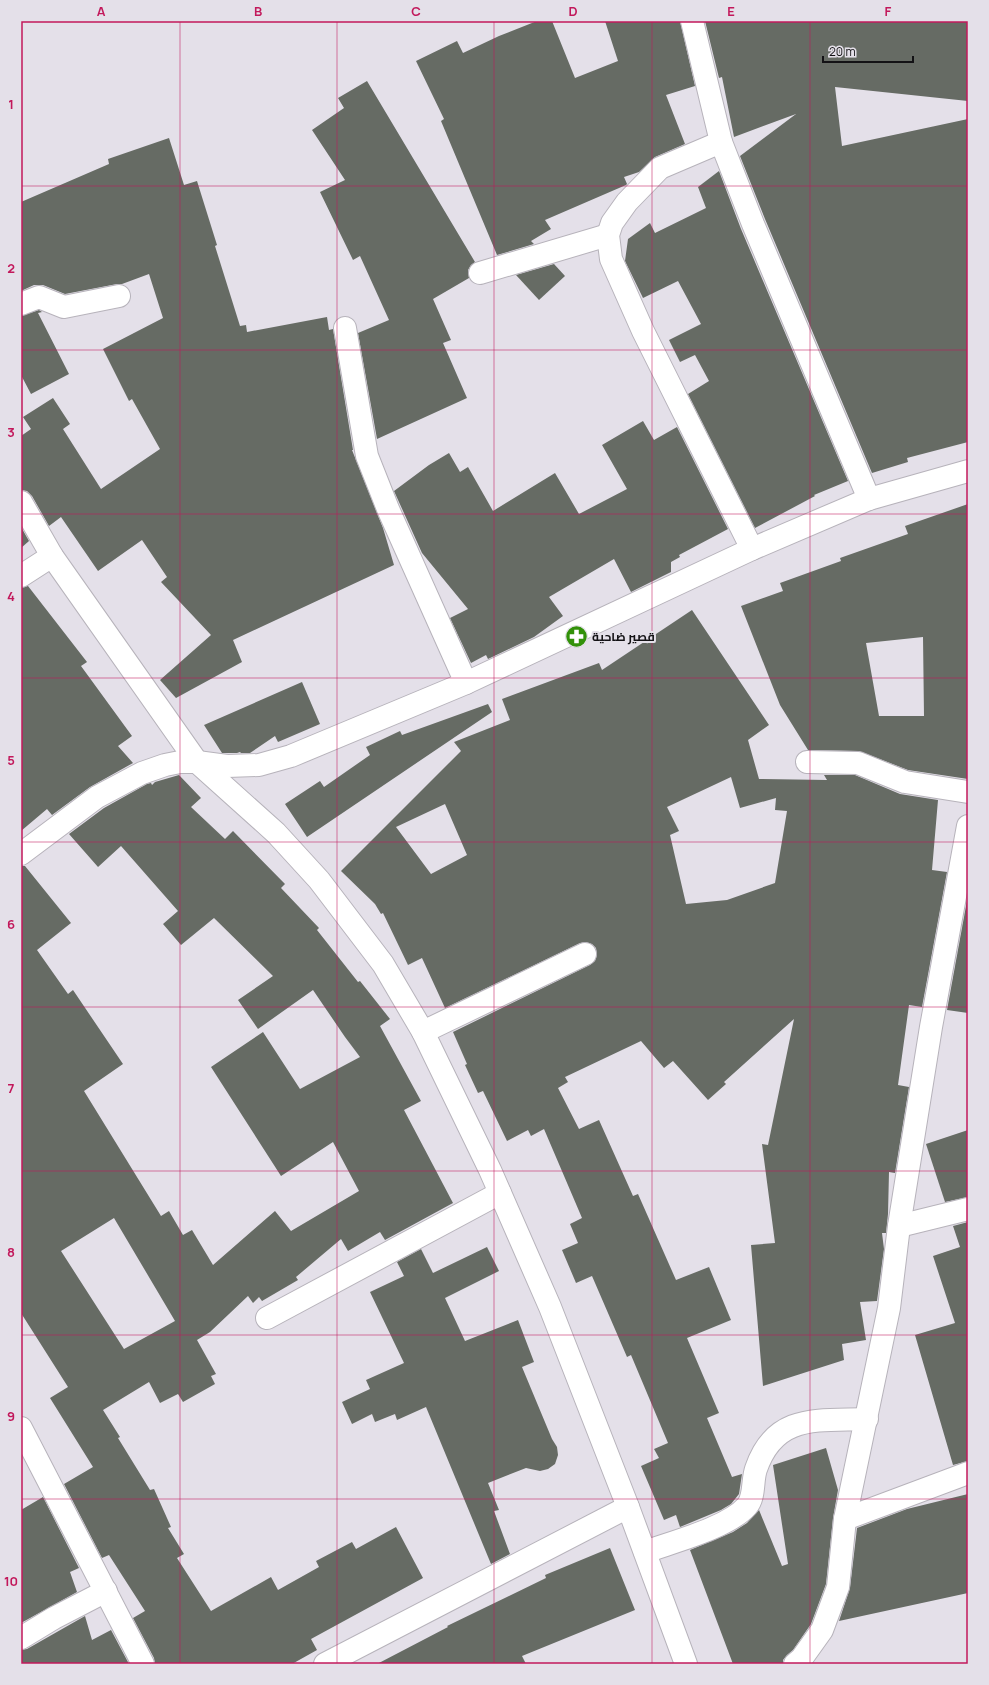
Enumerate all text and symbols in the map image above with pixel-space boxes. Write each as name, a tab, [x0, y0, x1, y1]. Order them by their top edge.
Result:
text: A	[97, 2, 106, 20]
text: B	[254, 2, 262, 20]
text: C	[411, 2, 421, 20]
text: D	[568, 2, 578, 20]
text: E	[727, 2, 735, 20]
text: F	[885, 2, 892, 20]
scale bar	[823, 38, 913, 64]
text: 20 m	[829, 43, 856, 60]
text: 1	[8, 95, 14, 113]
text: 2	[7, 259, 15, 277]
text: 3	[7, 423, 15, 441]
text: 4	[7, 587, 15, 605]
pharmacy icon: قصير ضاحية	[564, 624, 590, 650]
place label: قصير ضاحية	[592, 628, 655, 645]
text: 5	[7, 751, 15, 769]
text: 6	[7, 915, 15, 933]
text: 7	[8, 1079, 15, 1097]
text: 8	[7, 1243, 15, 1261]
text: 9	[7, 1407, 15, 1425]
text: 10	[4, 1572, 18, 1590]

